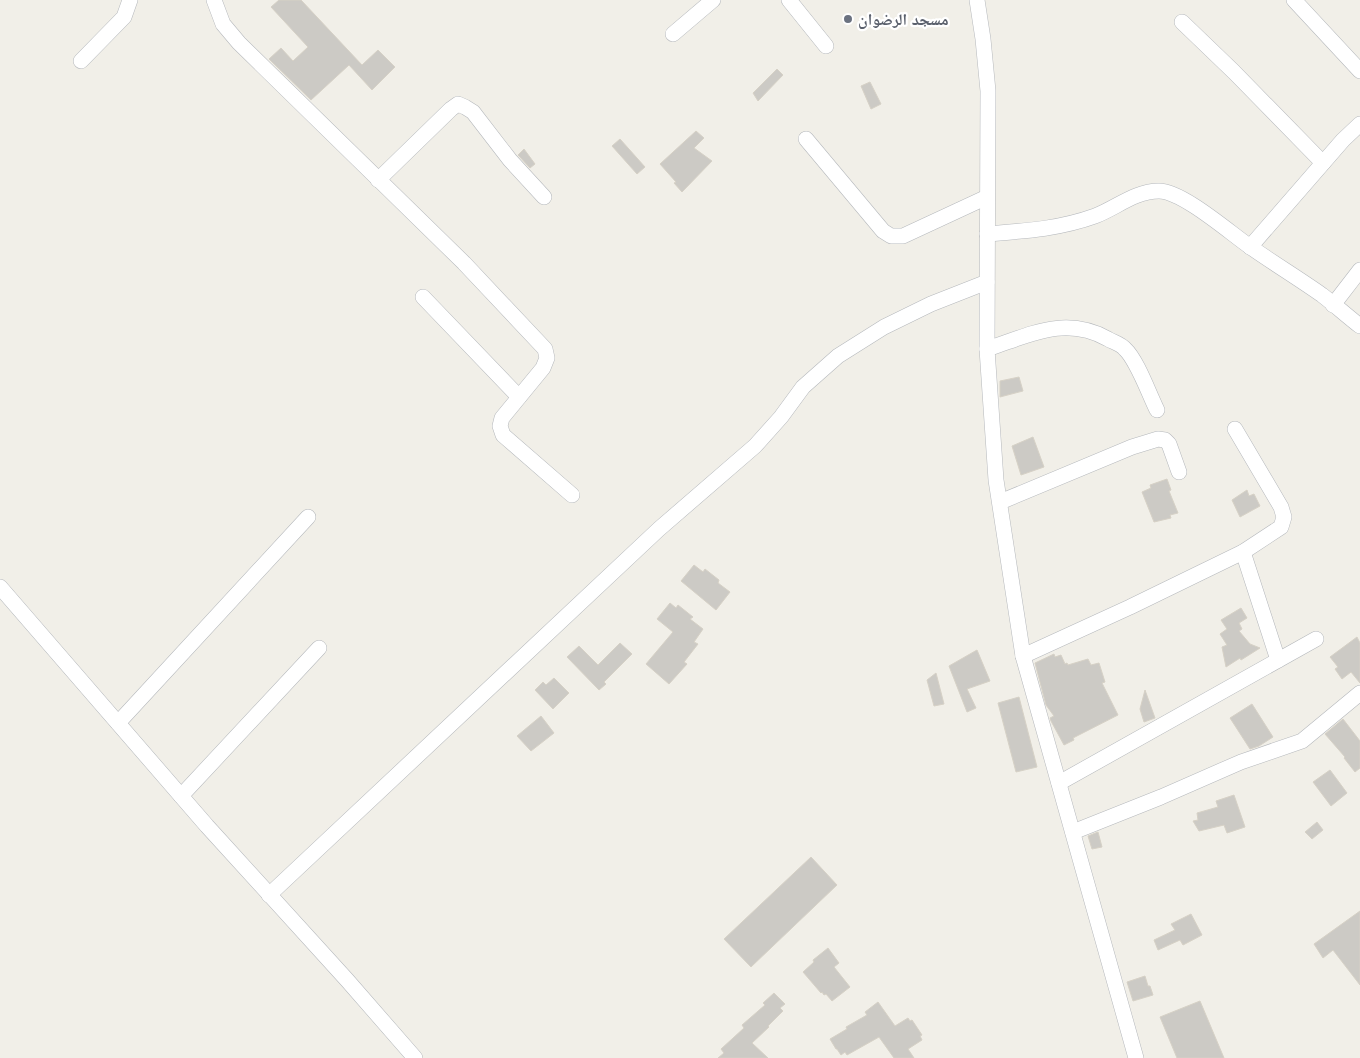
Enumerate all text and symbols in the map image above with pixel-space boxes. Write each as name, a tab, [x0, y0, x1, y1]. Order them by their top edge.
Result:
place label: مسجد الرضوان	[858, 10, 949, 29]
marker: مسجد الرضوان	[842, 13, 854, 25]

